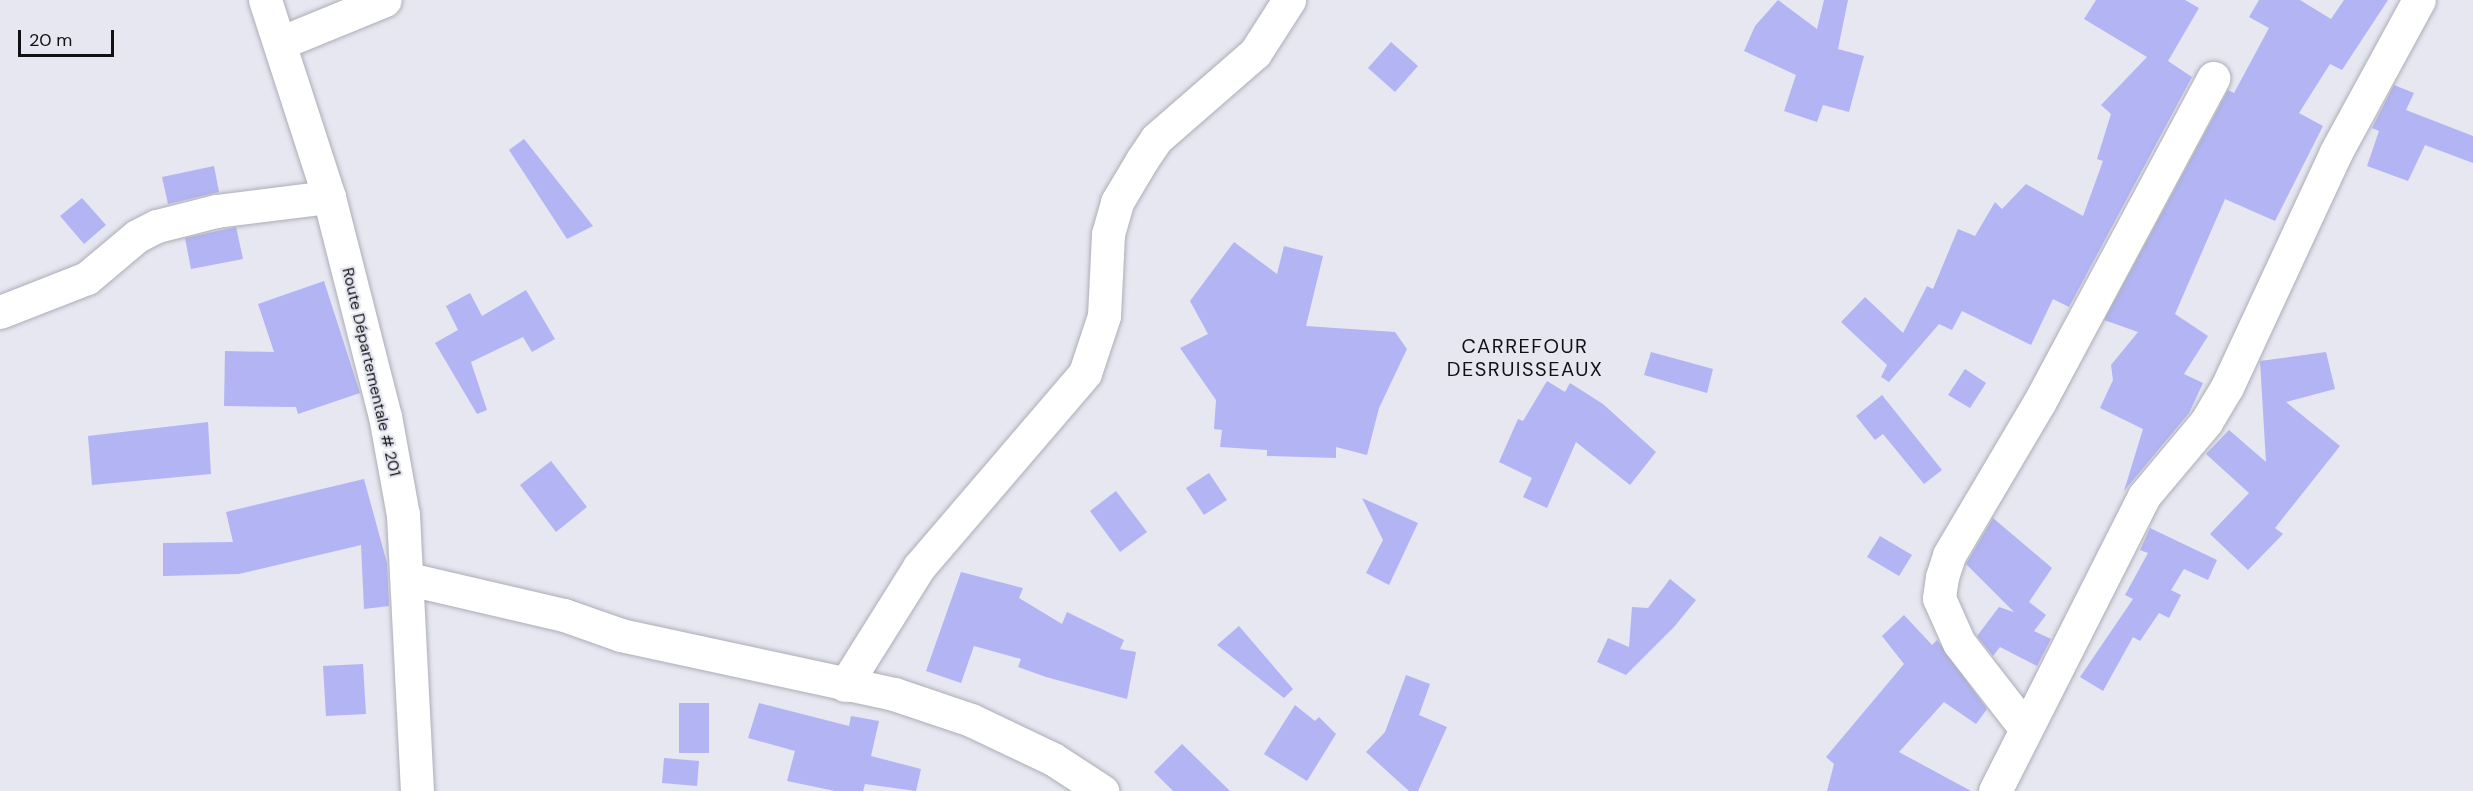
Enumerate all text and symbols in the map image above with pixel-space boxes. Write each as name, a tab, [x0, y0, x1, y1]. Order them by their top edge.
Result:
scale bar	[21, 18, 117, 56]
text: 20 m	[29, 28, 72, 52]
street label: Route Départementale # 201	[338, 266, 404, 478]
district label: CARREFOUR DESRUISSEAUX	[1447, 334, 1603, 381]

